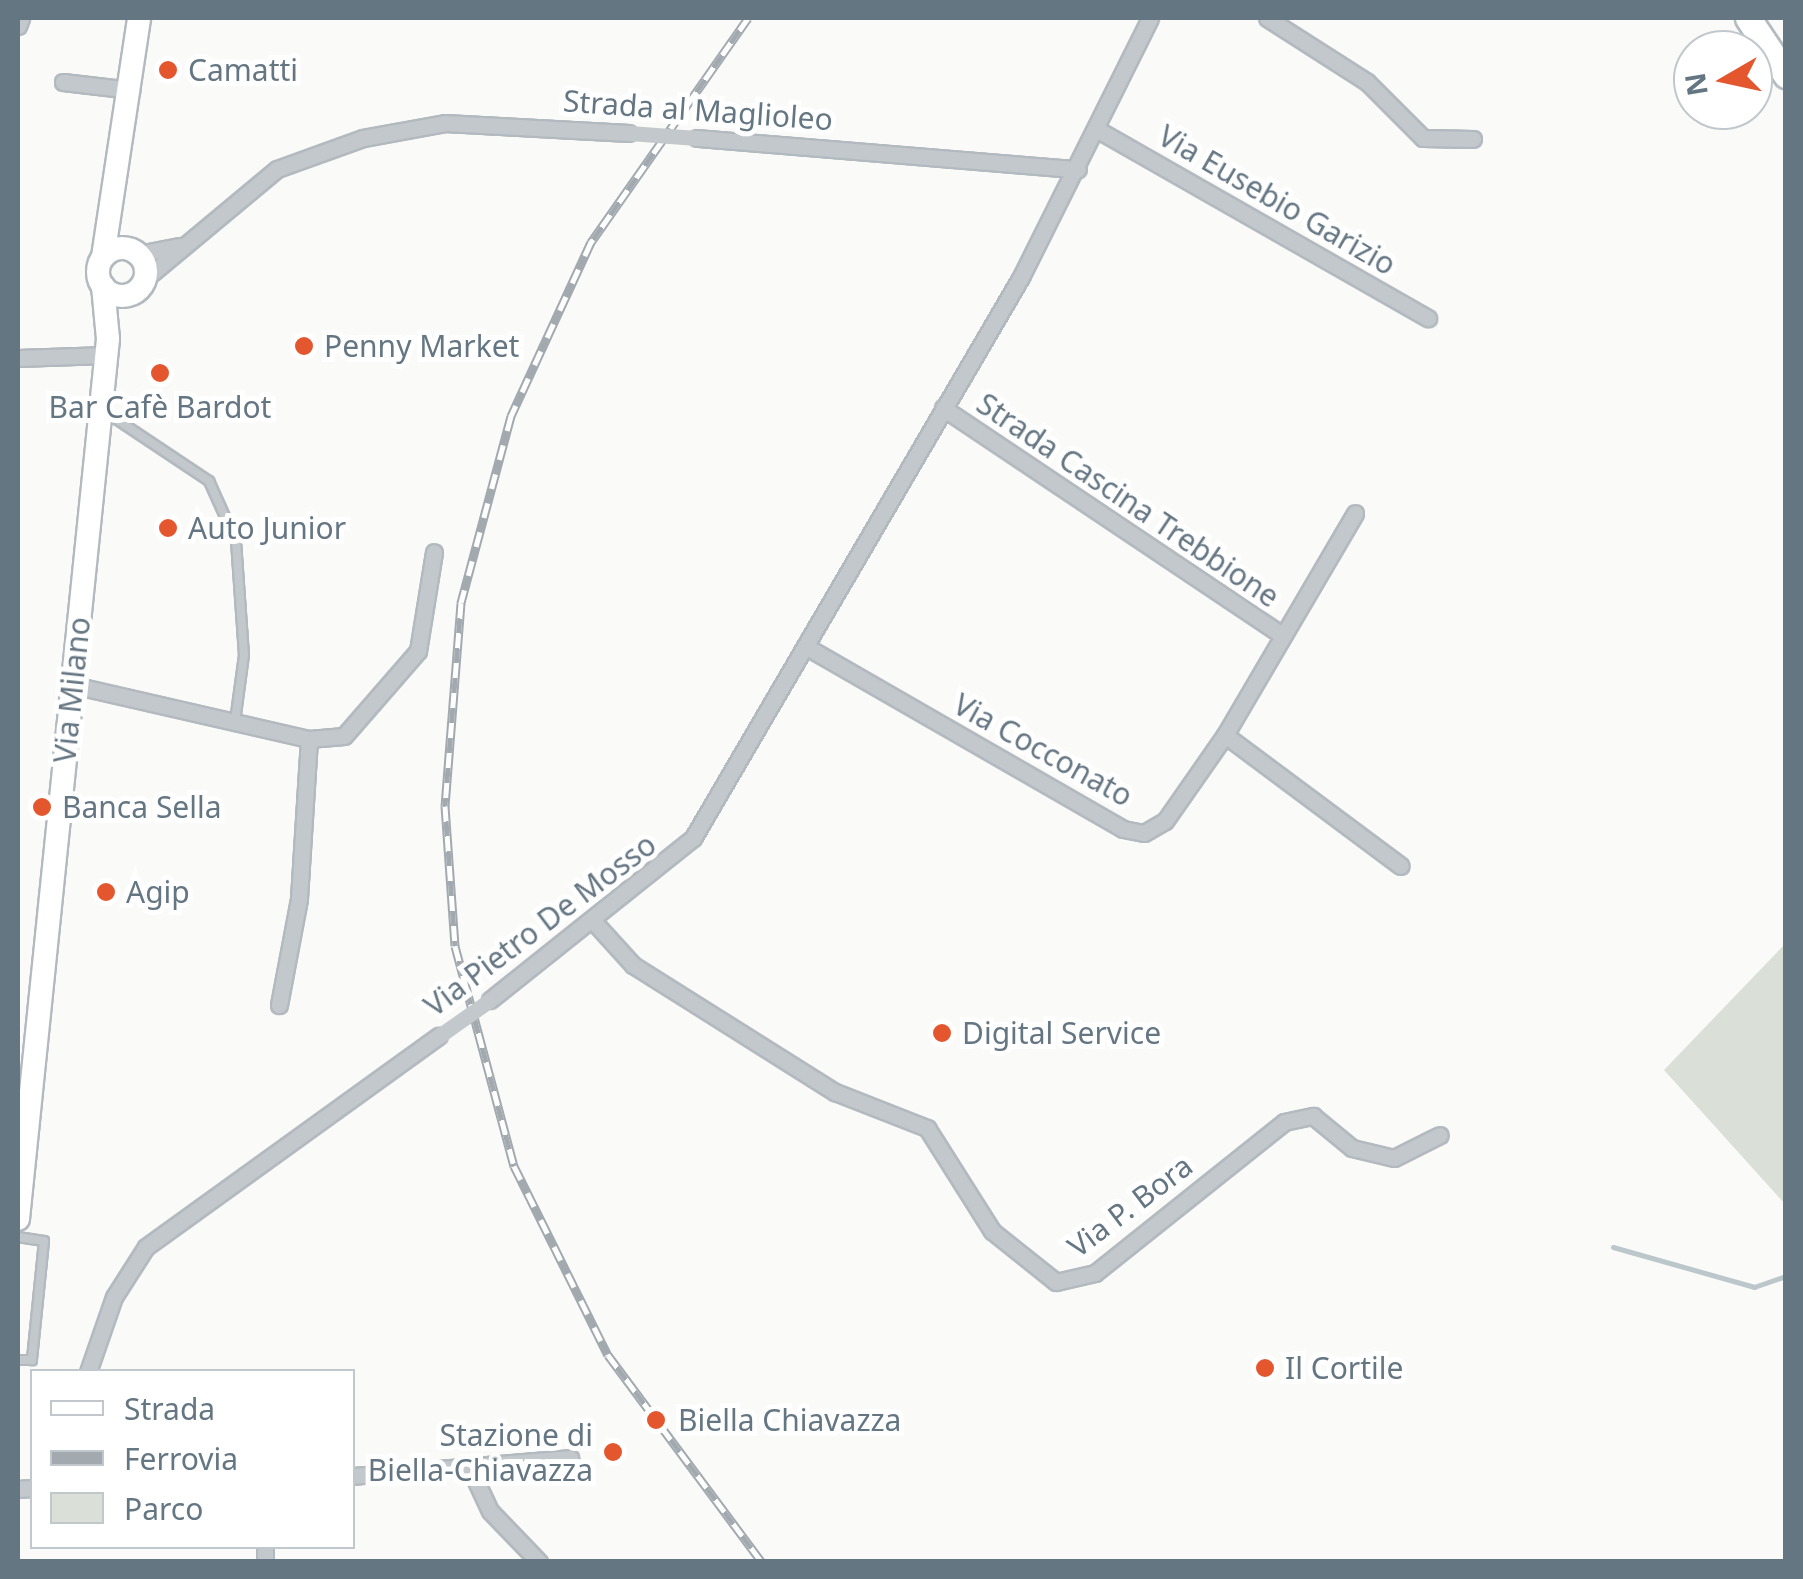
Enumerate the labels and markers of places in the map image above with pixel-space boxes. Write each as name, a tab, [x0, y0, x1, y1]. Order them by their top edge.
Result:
place label: Camatti	[188, 52, 298, 88]
marker: Camatti	[157, 59, 179, 81]
place label: Penny Market	[324, 328, 519, 364]
marker: Penny Market	[293, 335, 315, 357]
marker: Bar Cafè Bardot	[149, 362, 171, 384]
place label: Bar Cafè Bardot	[49, 389, 271, 425]
place label: Auto Junior	[188, 510, 346, 546]
marker: Auto Junior	[157, 517, 179, 539]
place label: Banca Sella	[62, 789, 222, 825]
marker: Banca Sella	[31, 796, 53, 818]
place label: Agip	[126, 874, 190, 910]
marker: Agip	[95, 881, 117, 903]
place label: Digital Service	[962, 1015, 1161, 1051]
marker: Digital Service	[931, 1022, 953, 1044]
place label: Il Cortile	[1285, 1350, 1403, 1386]
marker: Il Cortile	[1254, 1357, 1276, 1379]
place label: Biella Chiavazza	[678, 1402, 901, 1438]
marker: Biella Chiavazza	[643, 1407, 669, 1433]
place label: Stazione di Biella-Chiavazza	[368, 1417, 593, 1488]
marker: Stazione di Biella-Chiavazza	[602, 1441, 624, 1463]

